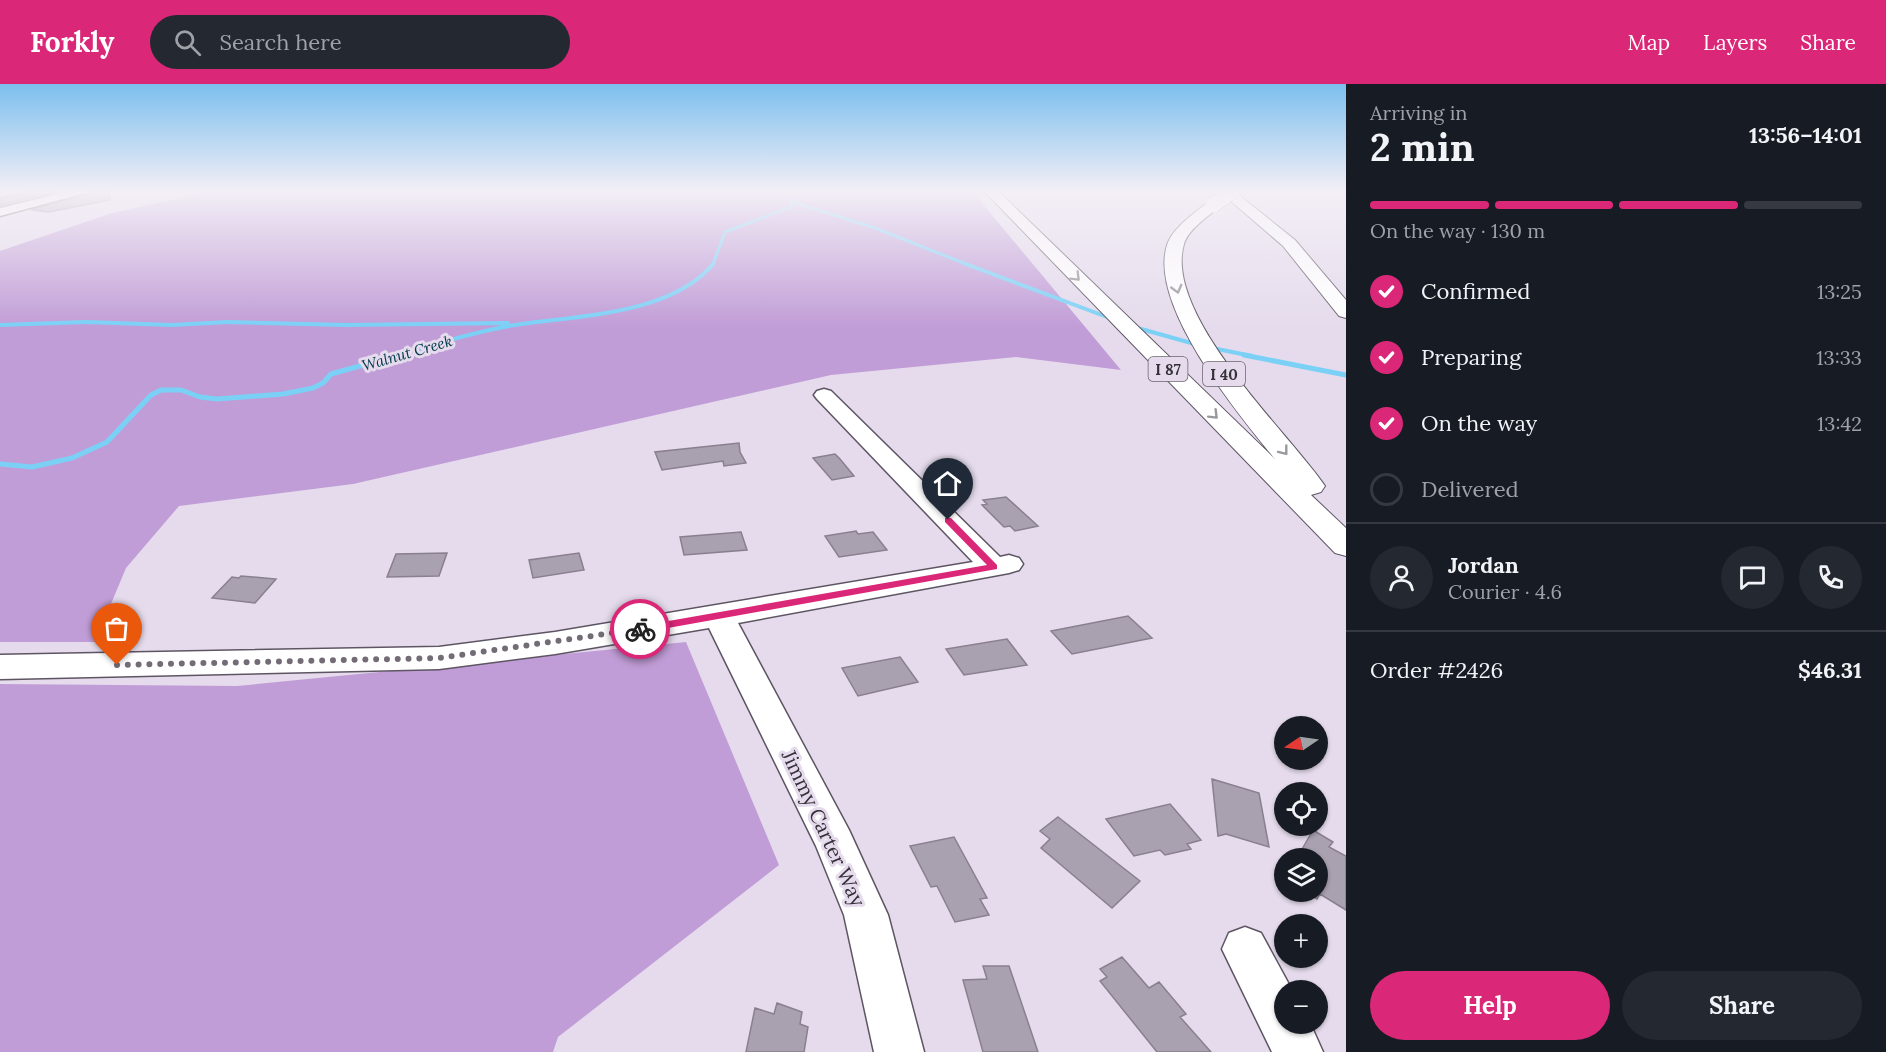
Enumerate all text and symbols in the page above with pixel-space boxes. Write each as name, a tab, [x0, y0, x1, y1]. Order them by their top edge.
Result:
search box	[150, 15, 570, 69]
text: Forkly	[30, 24, 114, 60]
icon: search	[171, 26, 204, 59]
text: Search here	[219, 28, 342, 56]
text: Map	[1627, 29, 1670, 56]
text: Layers	[1703, 29, 1767, 56]
text: Share	[1800, 29, 1856, 56]
text: Arriving in	[1370, 100, 1467, 125]
text: 13:56–14:01	[1749, 121, 1862, 149]
text: 2 min	[1370, 122, 1475, 172]
text: On the way · 130 m	[1370, 218, 1545, 243]
one-way arrow	[1068, 270, 1079, 281]
icon: check	[1370, 275, 1403, 308]
text: Confirmed	[1421, 277, 1530, 305]
text: 13:25	[1817, 279, 1862, 304]
one-way arrow	[1170, 284, 1183, 294]
water label: Walnut Creek	[360, 331, 455, 375]
icon: check	[1370, 341, 1403, 374]
text: Preparing	[1421, 343, 1521, 371]
text: 13:33	[1816, 345, 1862, 370]
road number: I 87	[1148, 357, 1188, 381]
road number: I 40	[1203, 362, 1245, 386]
icon: check	[1370, 407, 1403, 440]
one-way arrow	[1208, 408, 1218, 419]
text: On the way	[1421, 409, 1537, 437]
text: 13:42	[1817, 411, 1862, 436]
one-way arrow	[1276, 444, 1287, 455]
pin	[922, 458, 973, 520]
icon: home	[931, 467, 964, 500]
text: Delivered	[1421, 475, 1519, 503]
button: person	[1370, 546, 1433, 609]
button: chat	[1721, 546, 1784, 609]
button: phone	[1799, 546, 1862, 609]
text: Jordan	[1448, 551, 1519, 579]
text: Courier · 4.6	[1448, 579, 1562, 604]
courier	[610, 599, 670, 659]
pin	[91, 603, 142, 665]
icon: bag	[100, 612, 133, 645]
icon: bike	[624, 613, 657, 646]
text: Order #2426	[1370, 656, 1503, 684]
text: $46.31	[1798, 656, 1862, 684]
north arrow	[1274, 716, 1328, 770]
map controls	[1274, 716, 1328, 1034]
street label: Jimmy Carter Way	[776, 745, 871, 911]
button: locate	[1274, 782, 1328, 836]
button: layers	[1274, 848, 1328, 902]
button: +	[1274, 914, 1328, 968]
button: Help	[1370, 971, 1610, 1040]
button: Share	[1622, 971, 1862, 1040]
button: −	[1274, 980, 1328, 1034]

